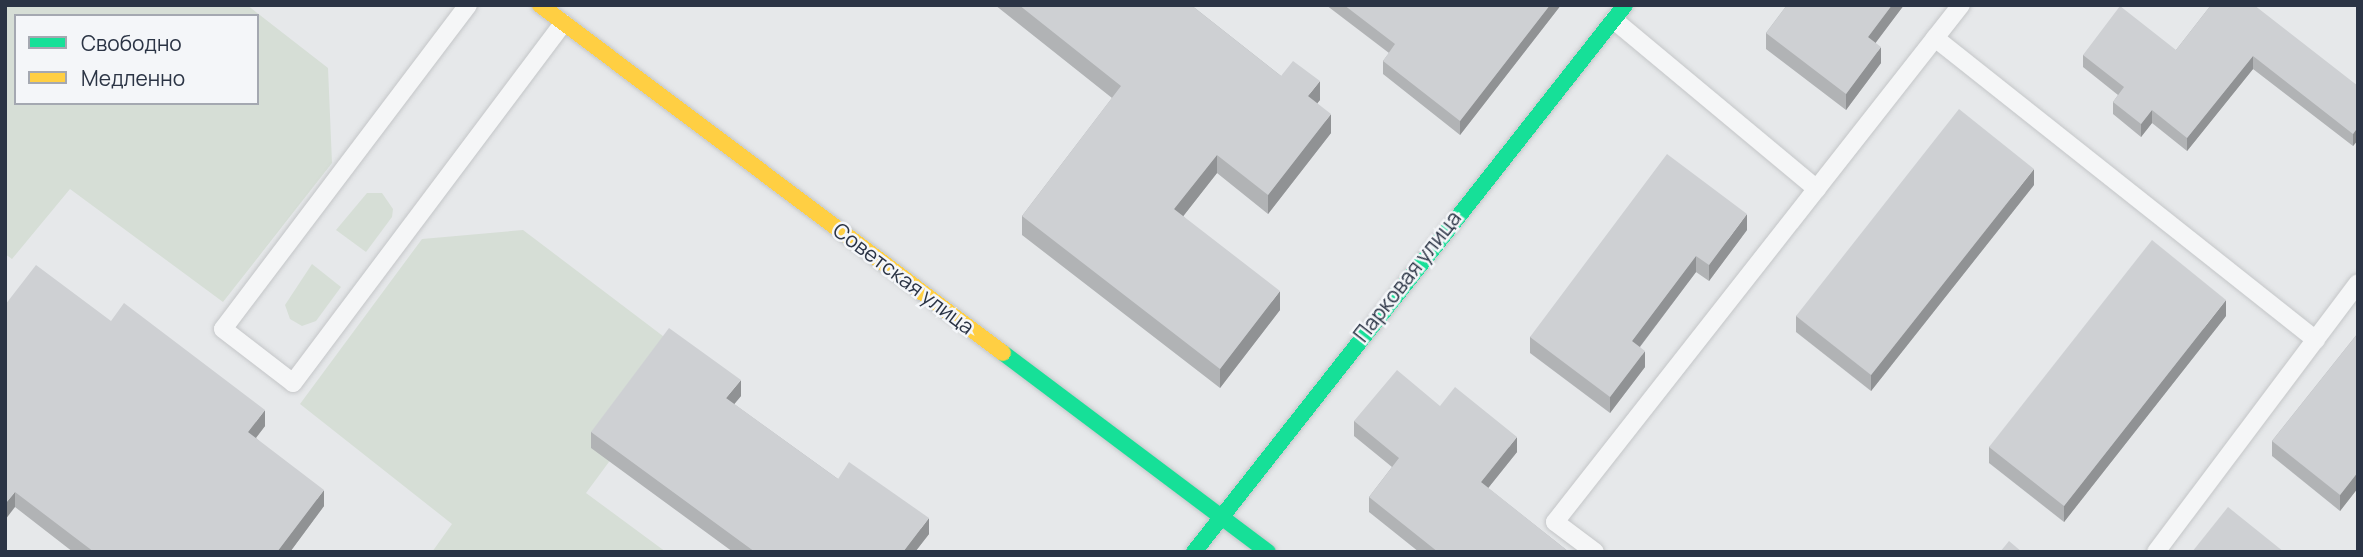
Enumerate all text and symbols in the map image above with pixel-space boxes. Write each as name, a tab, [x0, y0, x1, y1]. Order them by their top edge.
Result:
legend	[14, 14, 259, 105]
text: Свободно	[81, 29, 182, 57]
text: Медленно	[81, 64, 185, 92]
street label: Парковая улица	[1348, 205, 1466, 347]
street label: Советская улица	[828, 217, 980, 339]

